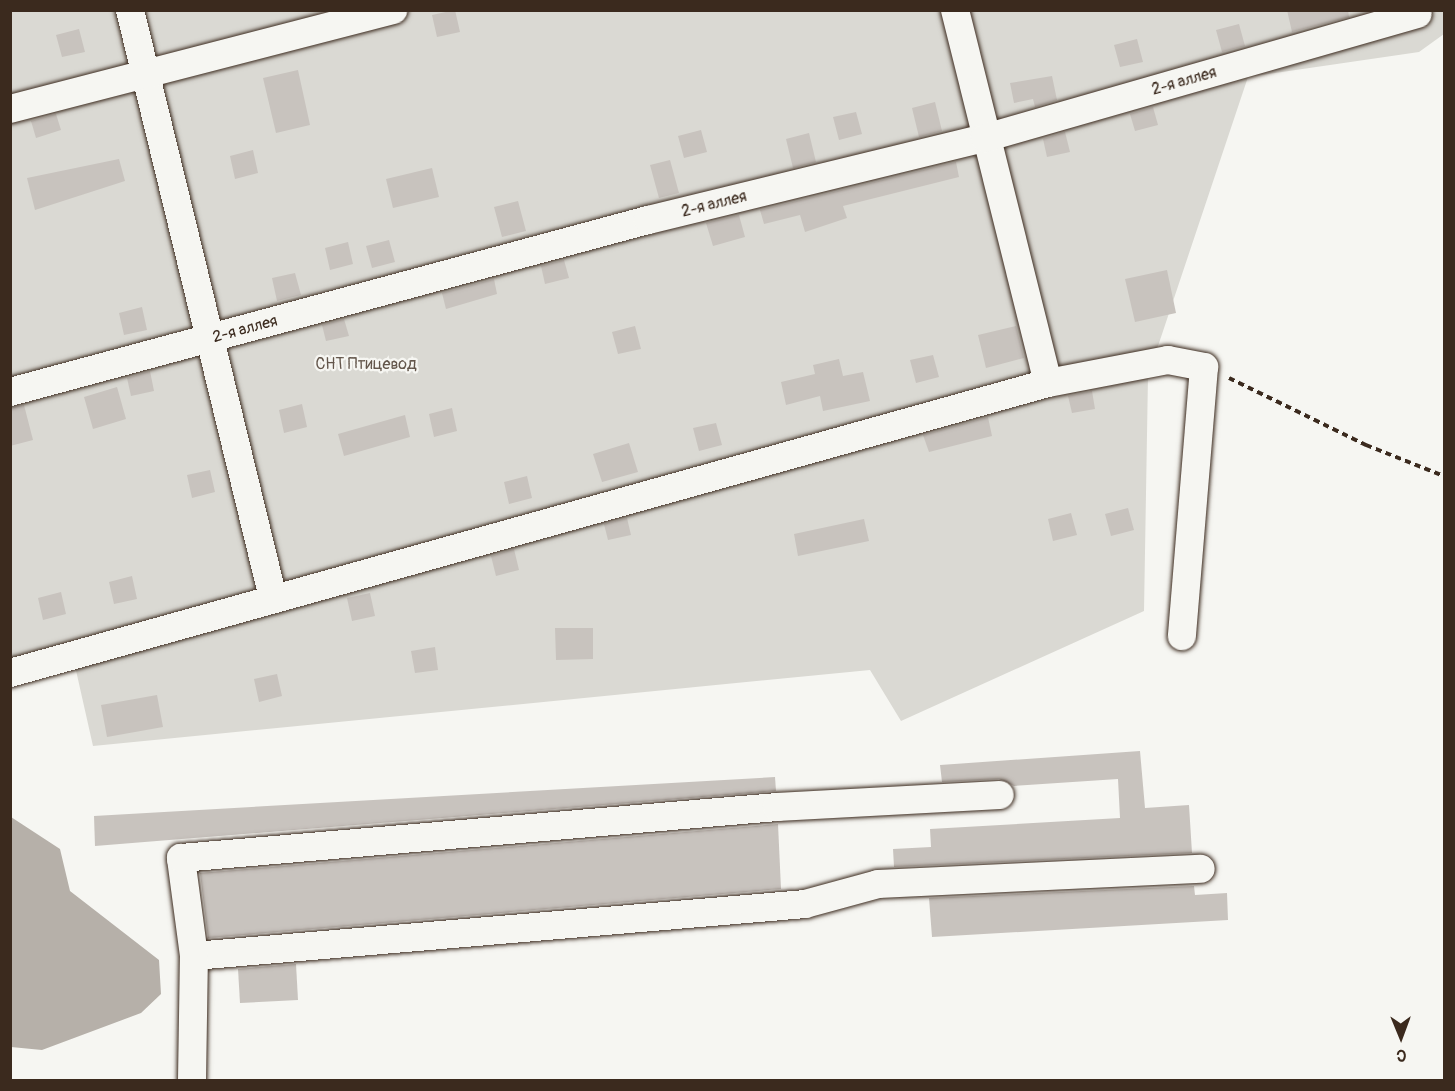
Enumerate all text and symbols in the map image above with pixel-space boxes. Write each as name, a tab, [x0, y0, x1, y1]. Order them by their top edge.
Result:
street label: 2-я аллея	[1149, 63, 1219, 99]
street label: 2-я аллея	[679, 187, 749, 221]
street label: 2-я аллея	[210, 311, 280, 347]
park label: СНТ Птицевод	[315, 354, 417, 374]
north arrow	[1371, 1007, 1431, 1067]
text: С	[1396, 1045, 1406, 1065]

